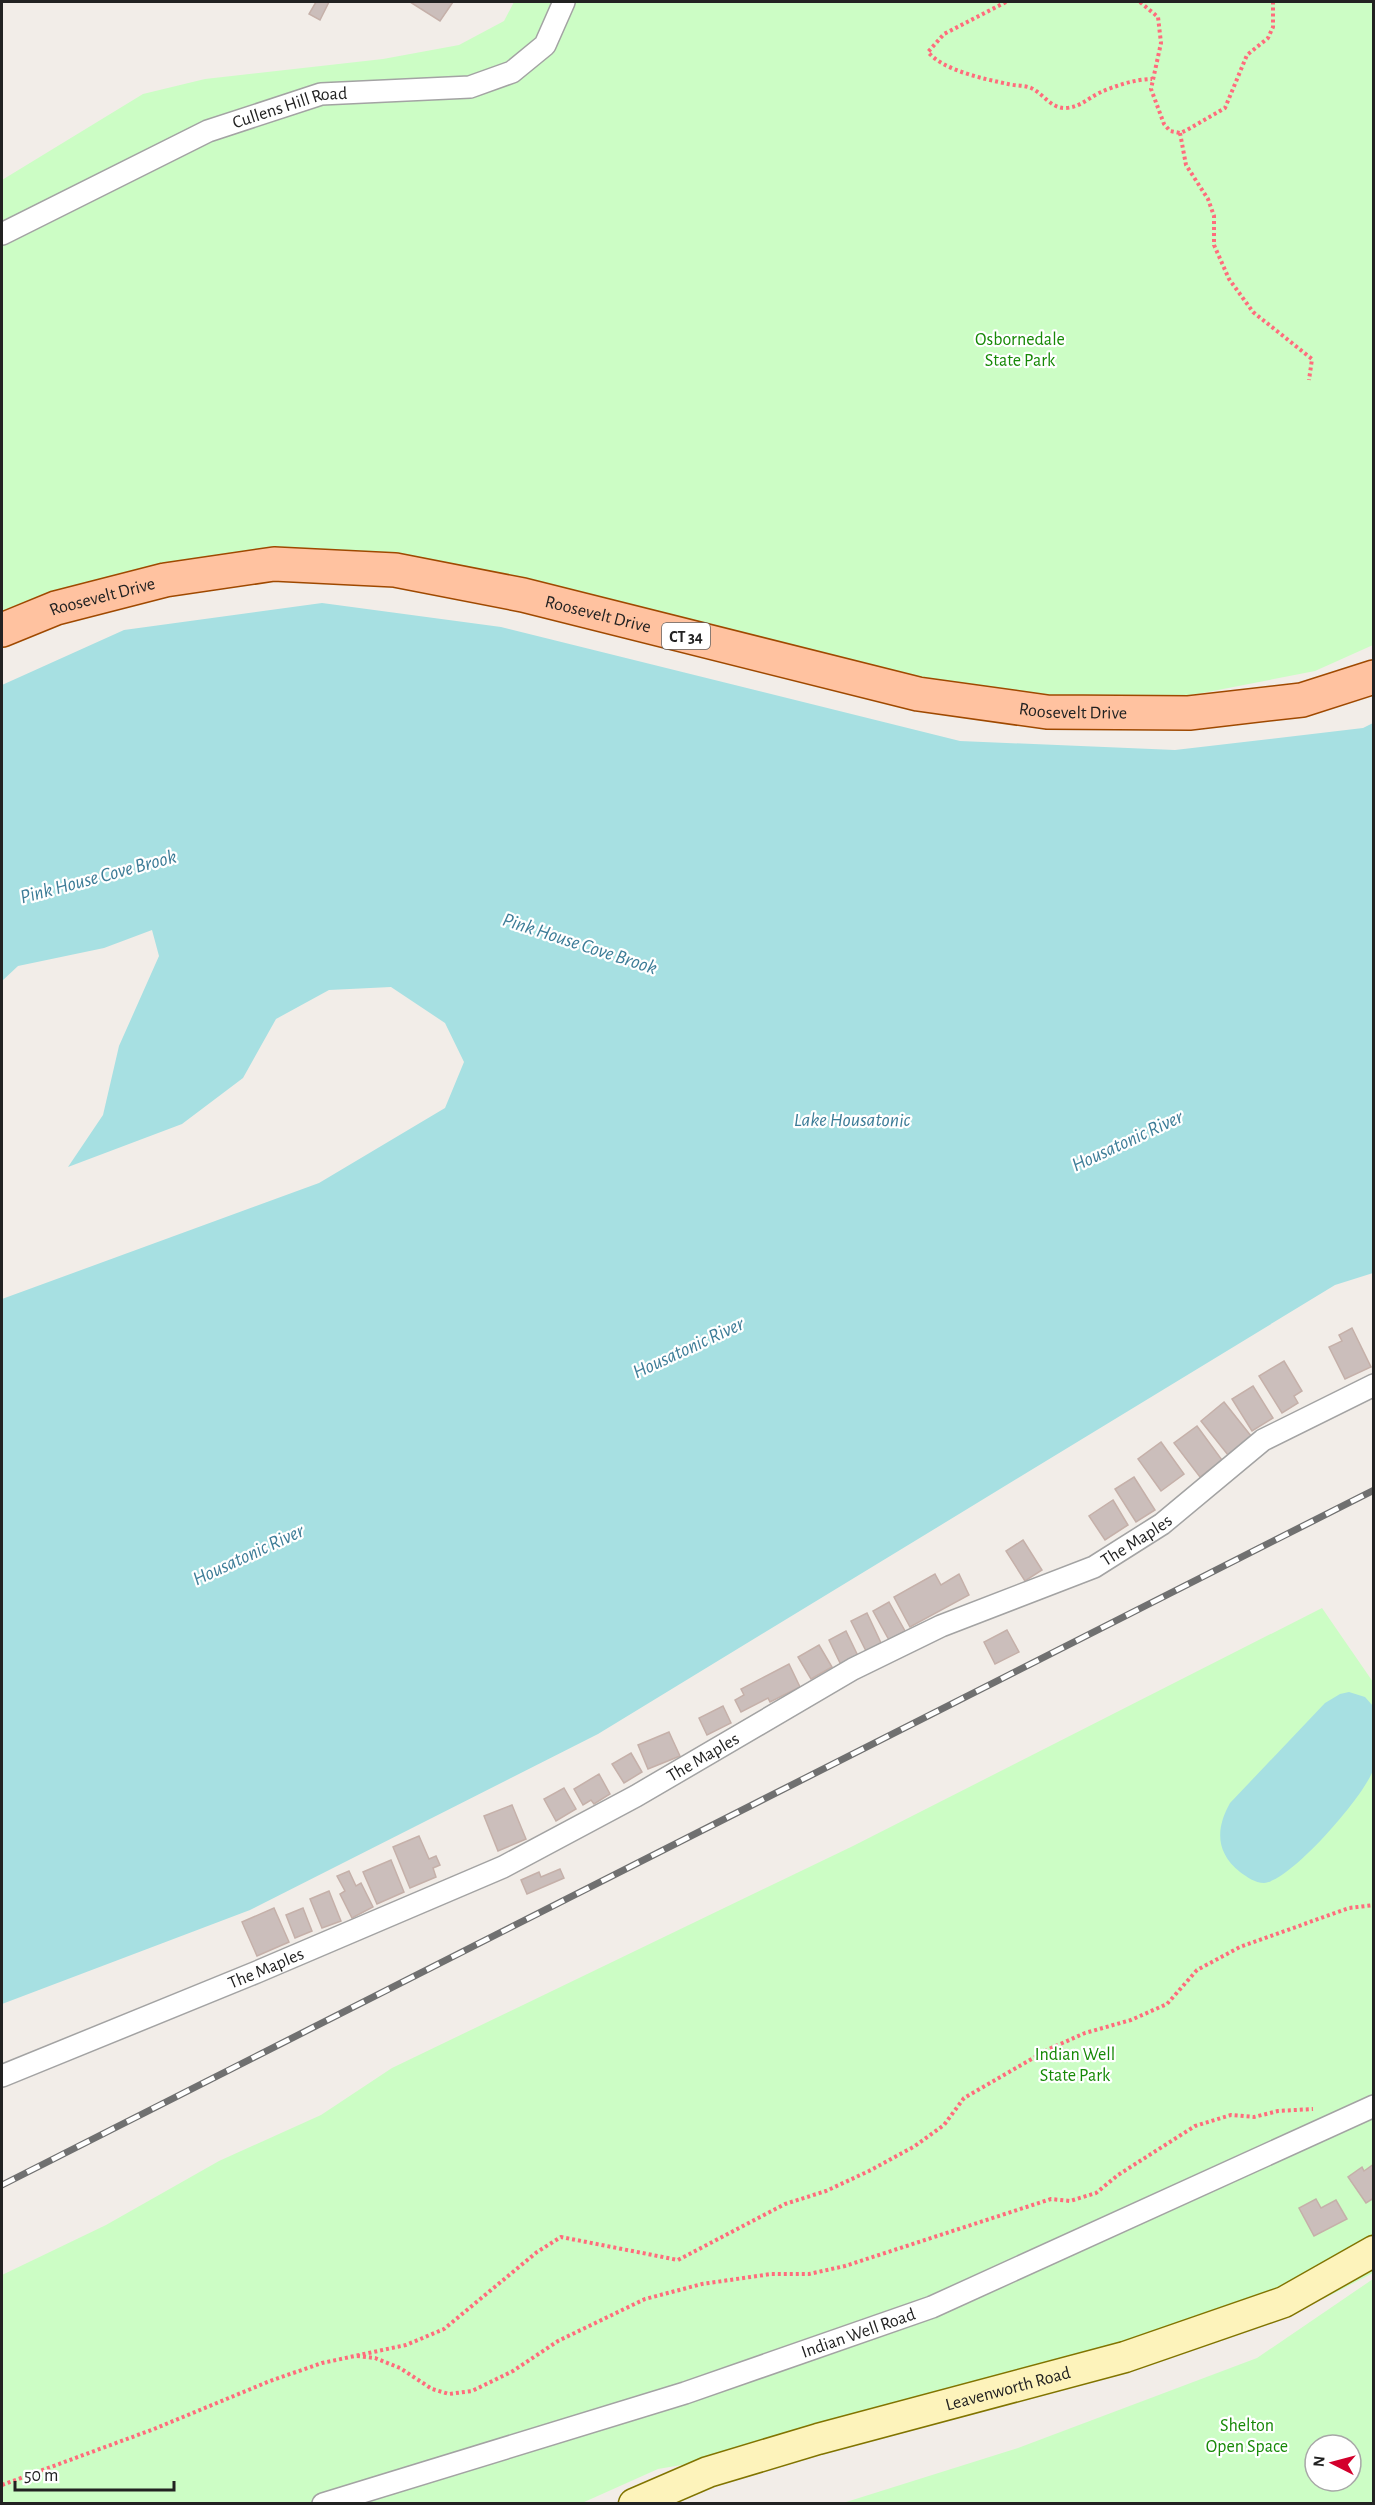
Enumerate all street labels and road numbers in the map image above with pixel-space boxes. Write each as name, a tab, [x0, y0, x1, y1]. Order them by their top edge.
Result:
street label: Cullens Hill Road	[230, 85, 348, 132]
street label: Roosevelt Drive	[47, 575, 157, 620]
street label: Roosevelt Drive	[543, 593, 653, 637]
road number: CT 34	[662, 623, 710, 649]
street label: Roosevelt Drive	[1018, 700, 1127, 723]
street label: The Maples	[1098, 1512, 1176, 1570]
street label: The Maples	[664, 1730, 742, 1786]
street label: The Maples	[226, 1945, 307, 1993]
street label: Indian Well Road	[799, 2306, 918, 2362]
street label: Leavenworth Road	[944, 2364, 1073, 2415]

